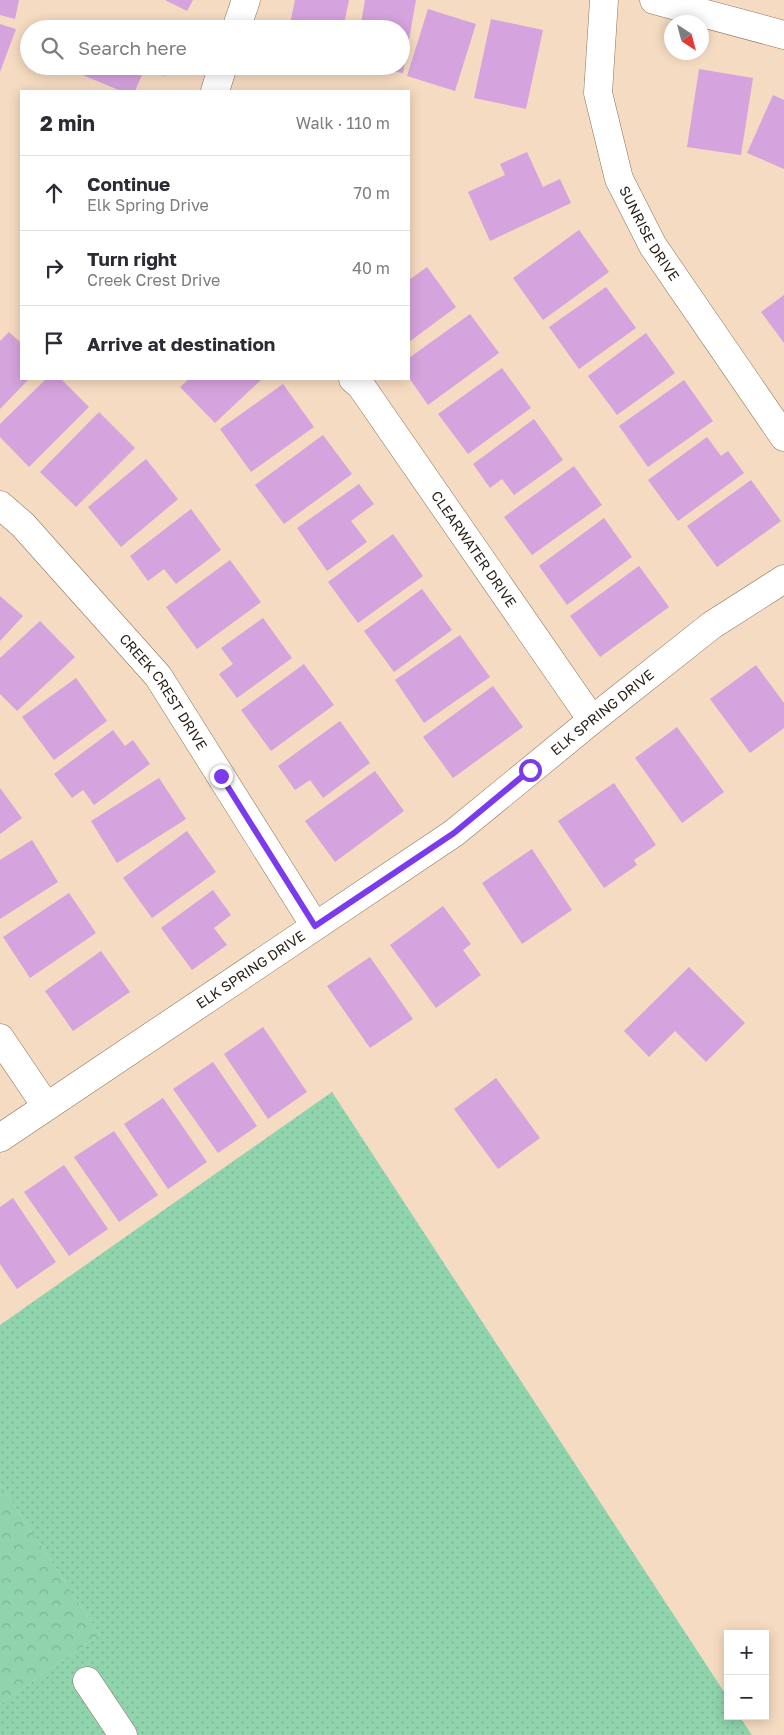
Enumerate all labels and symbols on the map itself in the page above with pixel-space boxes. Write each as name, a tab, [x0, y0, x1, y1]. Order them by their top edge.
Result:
north arrow	[664, 15, 709, 60]
street label: SUNRISE DRIVE	[616, 183, 683, 284]
street label: CLEARWATER DRIVE	[428, 487, 520, 610]
street label: CREEK CREST DRIVE	[116, 630, 211, 753]
street label: ELK SPRING DRIVE	[547, 665, 657, 759]
route start	[519, 759, 542, 782]
route end	[210, 765, 233, 788]
street label: ELK SPRING DRIVE	[193, 927, 308, 1012]

